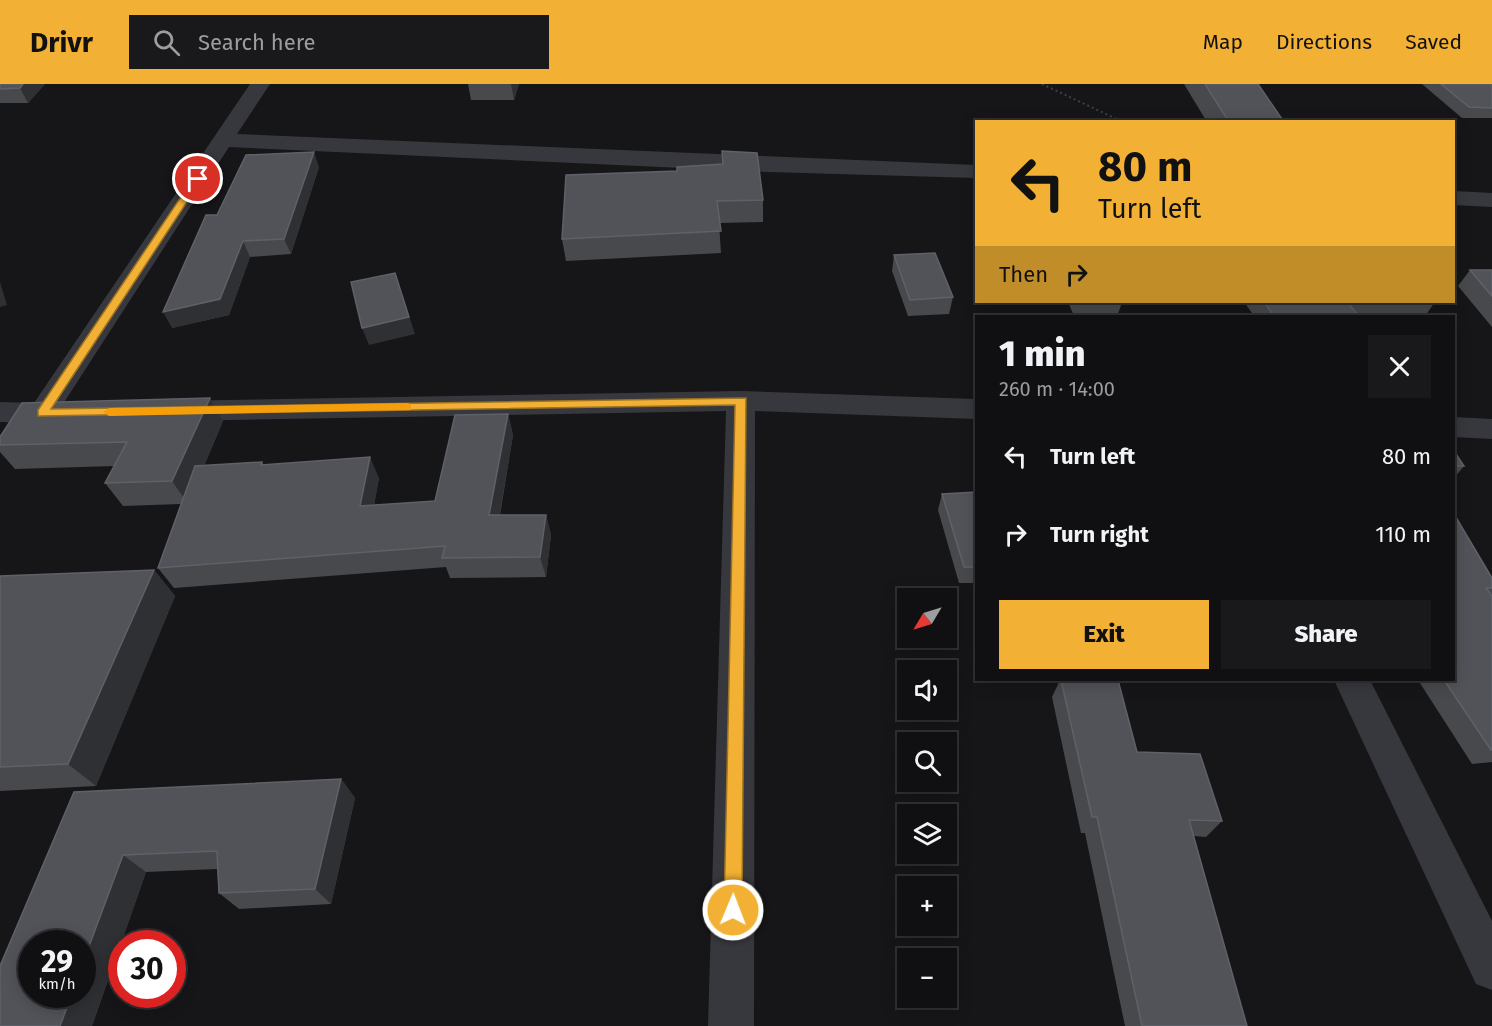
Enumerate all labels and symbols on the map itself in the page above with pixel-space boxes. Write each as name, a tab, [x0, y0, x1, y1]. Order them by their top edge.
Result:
pin	[172, 153, 223, 204]
north arrow	[897, 588, 957, 648]
position arrow	[701, 878, 765, 942]
speed limit sign: 30	[108, 930, 186, 1008]

